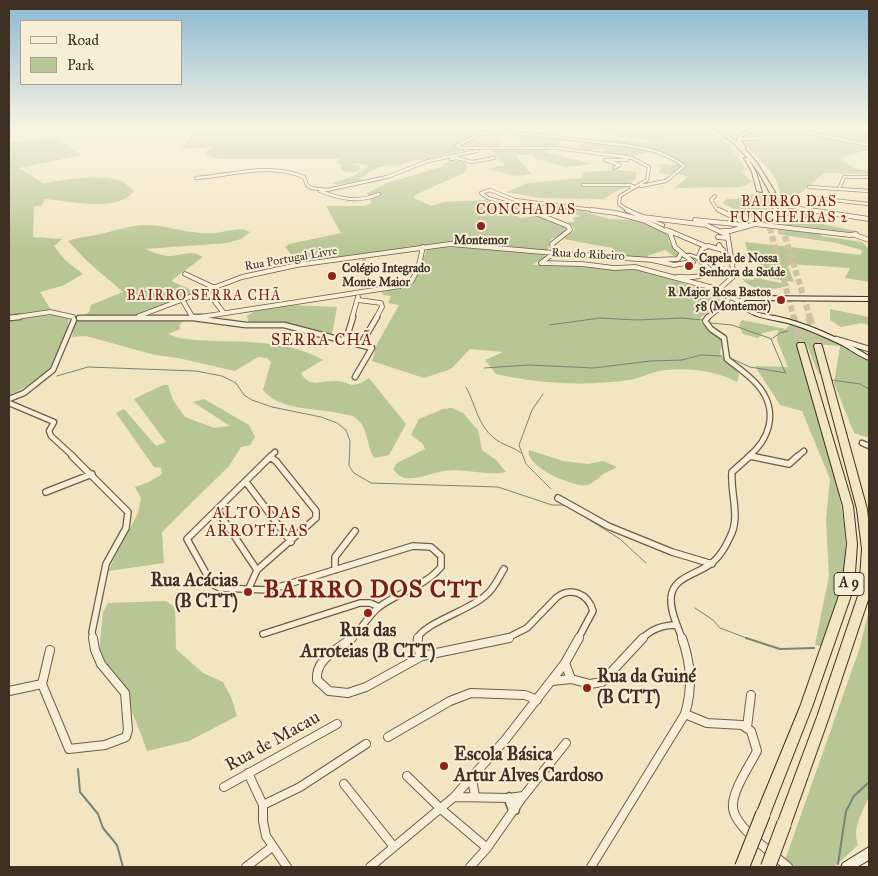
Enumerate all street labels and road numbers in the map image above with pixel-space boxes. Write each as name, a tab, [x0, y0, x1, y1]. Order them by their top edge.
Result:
street label: Rua Portugal Livre	[243, 244, 339, 274]
street label: Rua do Ribeiro	[551, 246, 625, 264]
road number: A 9	[834, 572, 864, 596]
street label: Rua de Macau	[222, 707, 324, 777]

